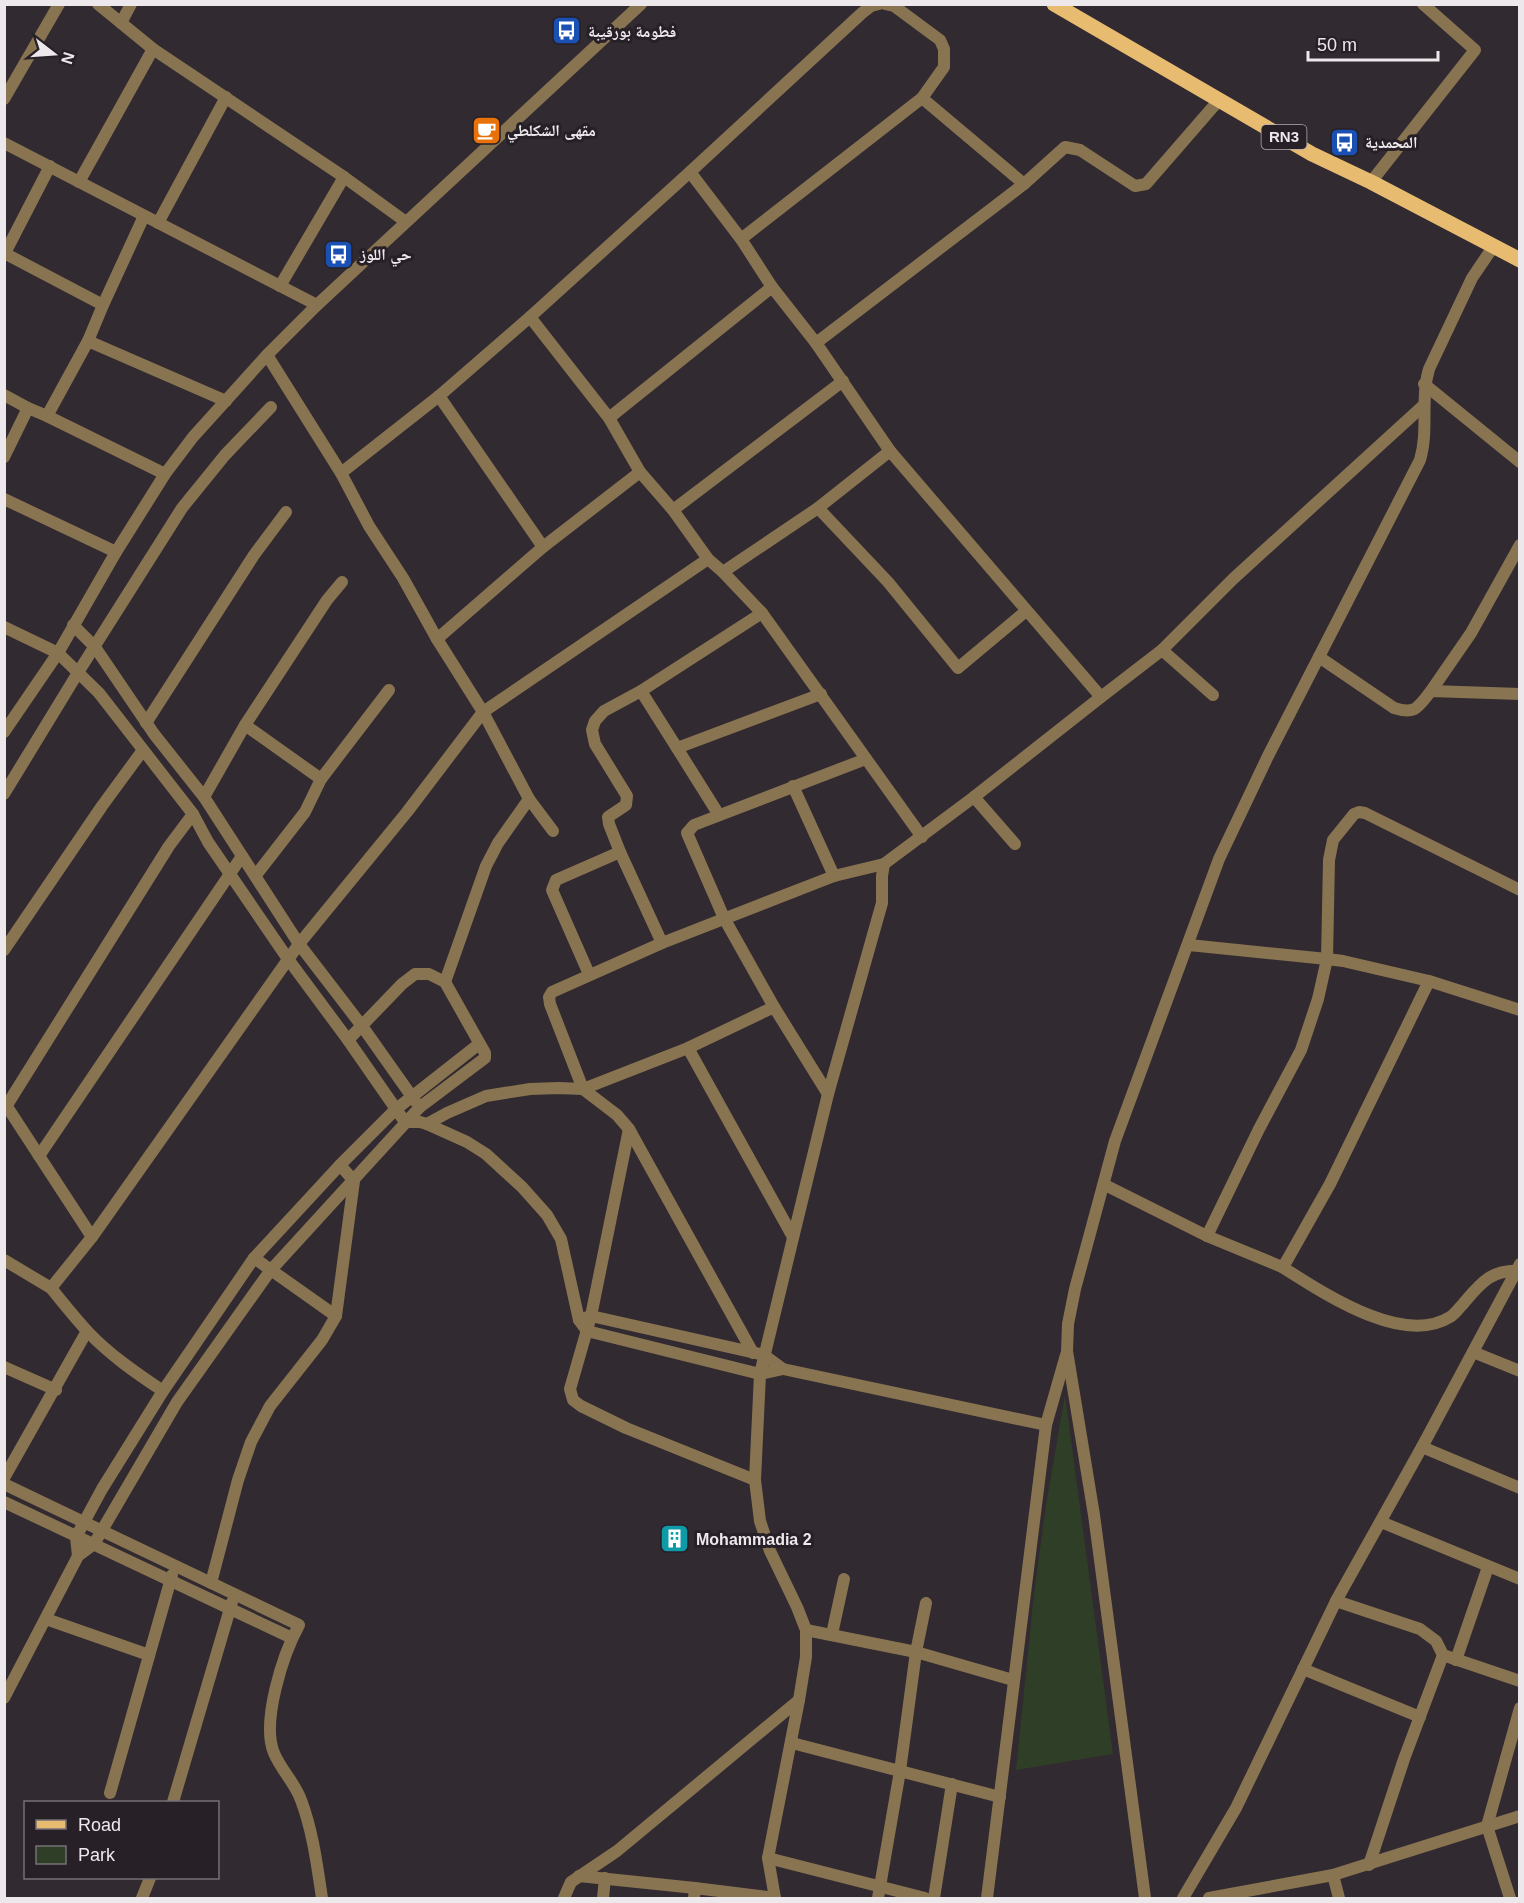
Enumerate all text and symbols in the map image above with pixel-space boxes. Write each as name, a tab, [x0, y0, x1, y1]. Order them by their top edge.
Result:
bus stop icon: فطومة بورقيبة	[551, 15, 583, 47]
place label: فطومة بورقيبة	[588, 23, 677, 41]
north arrow	[24, 24, 84, 84]
scale bar	[1308, 24, 1438, 62]
text: 50 m	[1317, 35, 1357, 55]
text: N	[58, 50, 78, 66]
cafe icon: مقهى الشكلطي	[470, 114, 502, 146]
place label: مقهى الشكلطي	[507, 122, 596, 143]
road number: RN3	[1262, 125, 1306, 149]
bus stop icon: المحمدية	[1328, 126, 1360, 158]
place label: المحمدية	[1365, 134, 1417, 151]
bus stop icon: حي اللوز	[323, 238, 355, 270]
place label: حي اللوز	[359, 246, 412, 267]
building icon: Mohammadia 2	[659, 1523, 691, 1555]
place label: Mohammadia 2	[696, 1531, 812, 1548]
legend	[24, 1801, 219, 1879]
text: Road	[78, 1815, 121, 1835]
text: Park	[78, 1845, 116, 1865]

